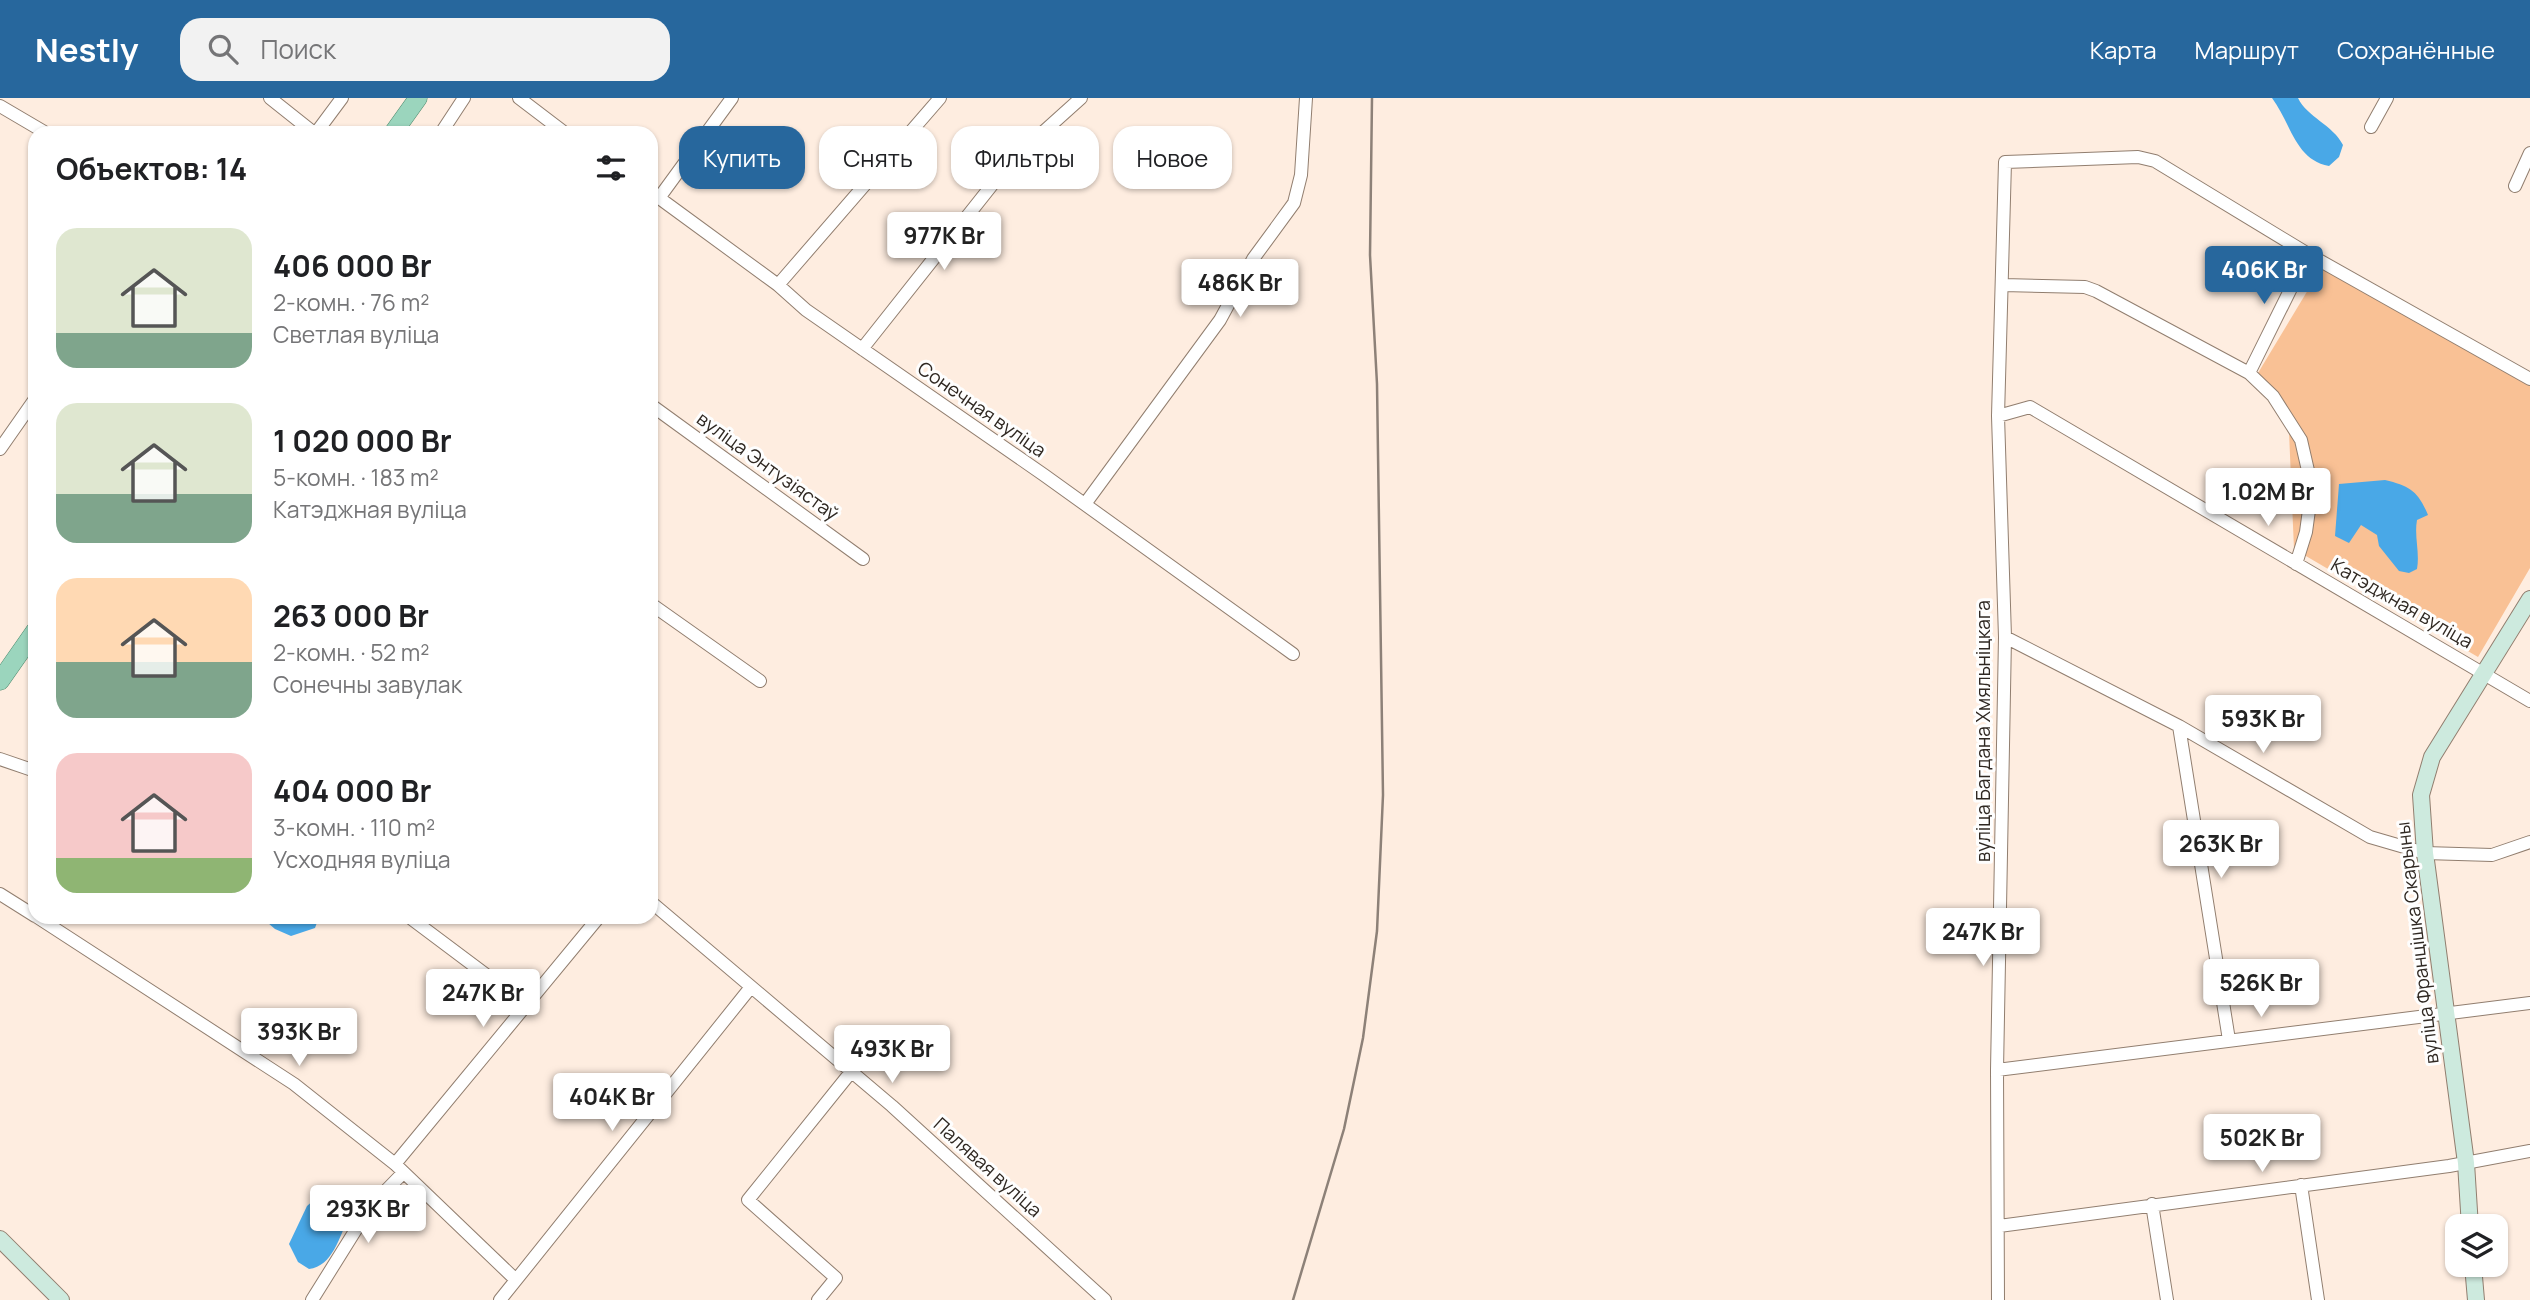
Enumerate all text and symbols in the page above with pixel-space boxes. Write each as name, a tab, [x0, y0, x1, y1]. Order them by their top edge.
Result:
search box	[180, 18, 670, 81]
text: Nestly	[35, 27, 138, 72]
icon: search	[204, 30, 242, 68]
text: Поиск	[260, 31, 336, 67]
text: Карта	[2090, 33, 2157, 66]
text: Маршрут	[2195, 33, 2299, 66]
text: Сохранённые	[2337, 33, 2495, 66]
chip: Купить	[679, 126, 805, 189]
chip: Снять	[819, 126, 937, 189]
chip: Фильтры	[951, 126, 1099, 189]
chip: Новое	[1113, 126, 1232, 189]
text: Объектов: 14	[56, 148, 247, 189]
icon: filters	[592, 149, 630, 187]
pin: 977K Br	[879, 212, 1009, 272]
text: 977K Br	[903, 219, 985, 251]
text: 406 000 Br	[273, 245, 432, 286]
pin: 406K Br	[2199, 246, 2329, 306]
text: 406K Br	[2221, 253, 2307, 285]
icon: home	[112, 256, 196, 340]
pin: 486K Br	[1175, 260, 1305, 319]
text: 486K Br	[1197, 266, 1283, 298]
text: 2-комн. · 76 m²	[273, 286, 429, 318]
text: Светлая вуліца	[273, 318, 439, 350]
street label: Сонечная вуліца	[913, 355, 1051, 463]
street label: вуліца Энтузіястаў	[692, 406, 844, 526]
text: 1 020 000 Br	[273, 420, 452, 461]
icon: home	[112, 431, 196, 515]
text: 5-комн. · 183 m²	[273, 461, 439, 493]
pin: 1.02M Br	[2196, 468, 2340, 528]
text: 1.02M Br	[2222, 475, 2314, 507]
text: Катэджная вуліца	[273, 493, 467, 525]
street label: Катэджная вуліца	[2326, 552, 2478, 654]
text: 263 000 Br	[273, 595, 429, 636]
street label: вуліца Багдана Хмяльніцкага	[1970, 600, 1996, 862]
icon: home	[112, 606, 196, 690]
text: 2-комн. · 52 m²	[273, 636, 429, 668]
text: Сонечны завулак	[273, 668, 462, 700]
pin: 593K Br	[2198, 696, 2328, 755]
text: 593K Br	[2221, 702, 2305, 734]
text: 404 000 Br	[273, 770, 431, 811]
icon: home	[112, 781, 196, 865]
text: 3-комн. · 110 m²	[273, 811, 435, 843]
pin: 263K Br	[2156, 820, 2286, 880]
street label: вуліца Францішка Скарыны	[2389, 820, 2445, 1066]
text: 263K Br	[2179, 827, 2263, 859]
text: Усходняя вуліца	[273, 843, 450, 875]
pin: 247K Br	[1918, 908, 2048, 968]
text: 247K Br	[1942, 915, 2024, 947]
pin: 526K Br	[2196, 960, 2326, 1019]
text: 526K Br	[2219, 966, 2303, 998]
pin: 247K Br	[418, 970, 548, 1029]
text: 247K Br	[442, 976, 524, 1008]
pin: 393K Br	[234, 1009, 364, 1068]
text: 393K Br	[257, 1015, 341, 1047]
pin: 493K Br	[827, 1026, 957, 1085]
text: 493K Br	[850, 1032, 934, 1064]
pin: 404K Br	[547, 1074, 677, 1133]
text: 404K Br	[569, 1080, 655, 1112]
street label: Палявая вуліца	[928, 1111, 1048, 1223]
pin: 502K Br	[2197, 1114, 2327, 1174]
text: 502K Br	[2219, 1121, 2305, 1153]
pin: 293K Br	[303, 1186, 433, 1245]
text: 293K Br	[326, 1192, 410, 1224]
map controls	[2445, 1214, 2508, 1277]
button: layers	[2445, 1214, 2508, 1277]

